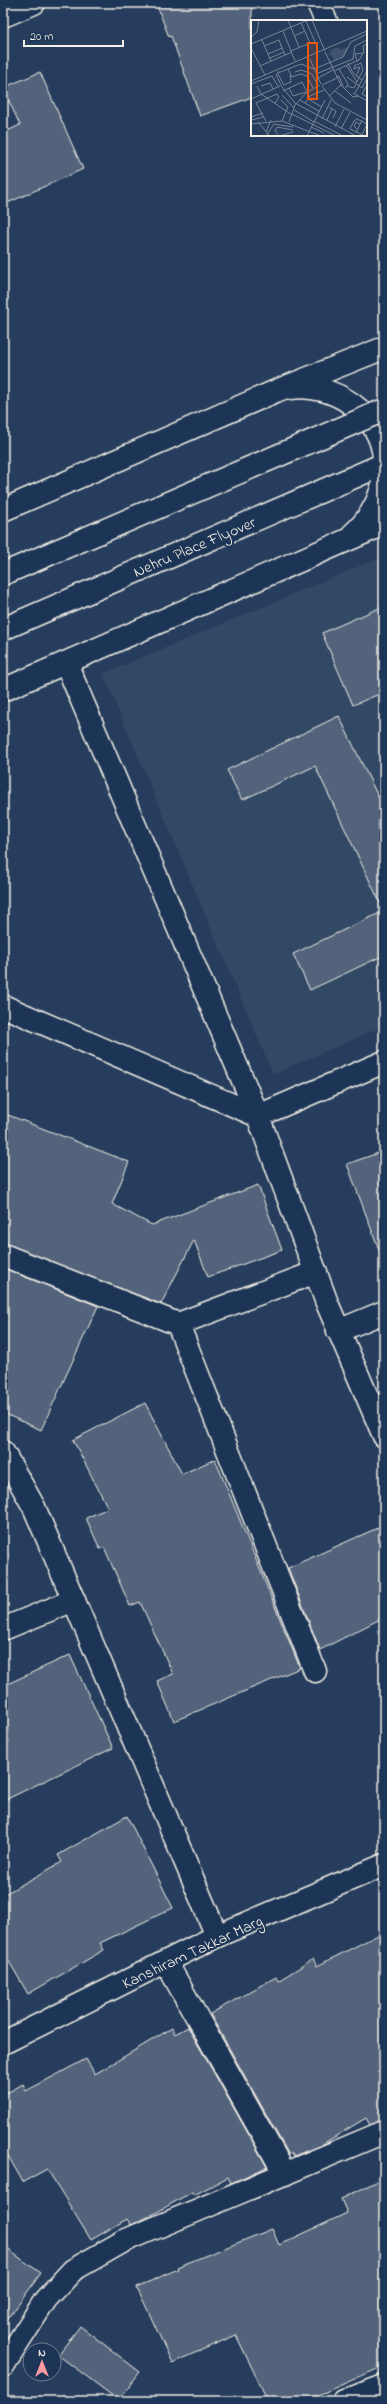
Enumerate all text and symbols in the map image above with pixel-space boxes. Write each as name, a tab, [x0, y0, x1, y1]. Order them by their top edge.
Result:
inset map	[251, 20, 367, 136]
scale bar	[24, 22, 123, 48]
text: 20 m	[30, 28, 53, 46]
street label: Nehru Place Flyover	[130, 511, 260, 584]
street label: Kanshiram Takkar Marg	[118, 1910, 267, 1996]
north arrow	[22, 2342, 62, 2382]
text: N	[38, 2345, 46, 2361]

